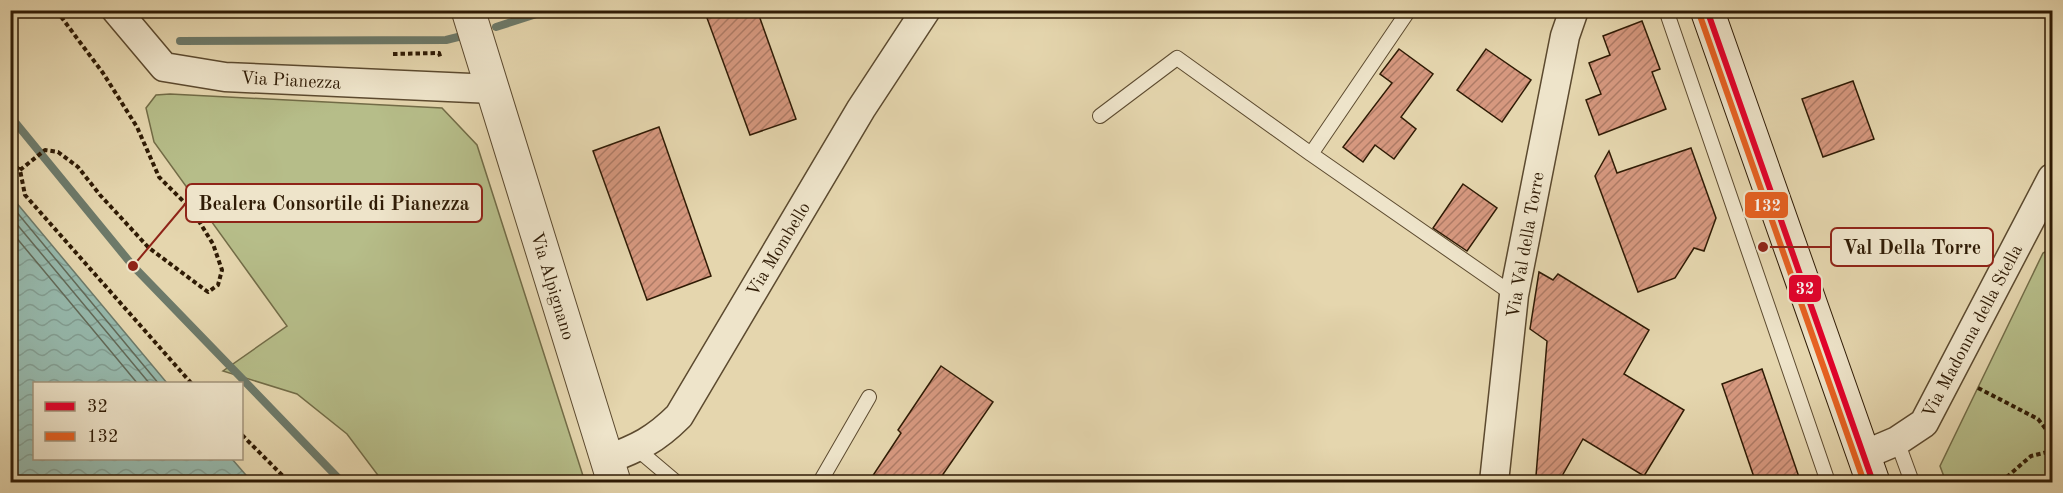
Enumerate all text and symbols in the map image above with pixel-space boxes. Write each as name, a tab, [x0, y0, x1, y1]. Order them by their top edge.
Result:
street label: Via Pianezza	[240, 69, 342, 93]
street label: Via Val della Torre	[1504, 171, 1548, 320]
callout: Bealera Consortile di Pianezza	[186, 184, 482, 222]
line badge: 132	[1744, 191, 1789, 219]
text: Bealera Consortile di Pianezza	[198, 195, 470, 215]
street label: Via Mombello	[744, 199, 814, 300]
text: 132	[1753, 199, 1781, 215]
callout: Val Della Torre	[1831, 228, 1993, 266]
street label: Via Alpignano	[527, 230, 577, 342]
text: Val Della Torre	[1843, 239, 1981, 259]
street label: Via Madonna della Stella	[1920, 242, 2026, 421]
line badge: 32	[1788, 274, 1822, 303]
text: 32	[1796, 282, 1814, 298]
legend	[33, 382, 243, 460]
text: 32	[87, 398, 108, 416]
text: 132	[87, 428, 118, 446]

